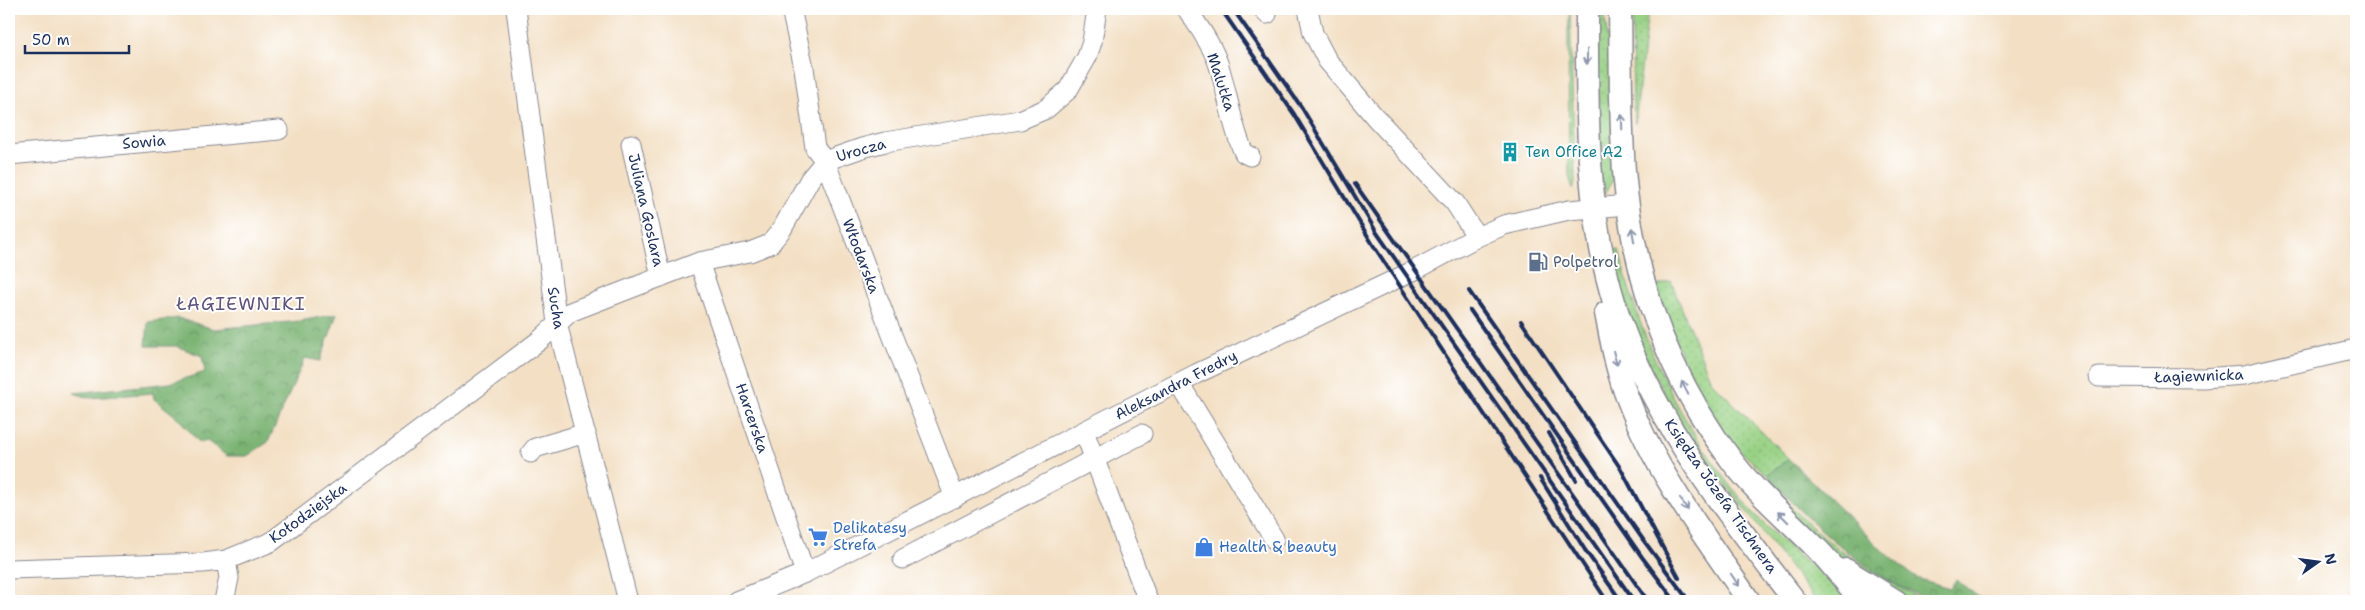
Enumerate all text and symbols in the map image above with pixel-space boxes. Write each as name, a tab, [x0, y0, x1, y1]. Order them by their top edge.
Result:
scale bar	[25, 22, 129, 54]
text: 50 m	[32, 30, 70, 50]
one-way arrow	[1582, 49, 1592, 65]
street label: Malutka	[1202, 50, 1240, 114]
one-way arrow	[1617, 114, 1627, 130]
street label: Sowia	[122, 130, 167, 154]
street label: Urocza	[834, 133, 889, 167]
building icon: Ten Office A2	[1499, 141, 1521, 163]
place label: Ten Office A2	[1525, 142, 1623, 162]
street label: Juliana Goslara	[623, 152, 669, 269]
street label: Włodarska	[838, 216, 885, 297]
one-way arrow	[1628, 227, 1638, 243]
fuel station icon: Polpetrol	[1527, 251, 1549, 273]
place label: Polpetrol	[1553, 252, 1618, 272]
street label: Sucha	[543, 286, 569, 331]
district label: ŁAGIEWNIKI	[175, 292, 306, 316]
street label: Aleksandra Fredry	[1112, 346, 1240, 424]
one-way arrow	[1611, 349, 1620, 365]
street label: Łagiewnicka	[2153, 364, 2245, 388]
street label: Harcerska	[731, 380, 774, 456]
one-way arrow	[1680, 381, 1689, 396]
street label: Księdza Józefa Tischnera	[1660, 415, 1782, 578]
street label: Kołodziejska	[265, 478, 351, 548]
one-way arrow	[1679, 496, 1689, 510]
one-way arrow	[1777, 512, 1789, 524]
place label: Delikatesy Strefa	[833, 518, 907, 555]
supermarket icon: Delikatesy Strefa	[807, 526, 829, 548]
shop icon: Health & beauty	[1193, 536, 1215, 558]
place label: Health & beauty	[1219, 537, 1337, 557]
north arrow	[2292, 538, 2342, 588]
text: N	[2321, 551, 2341, 566]
one-way arrow	[1730, 573, 1740, 587]

